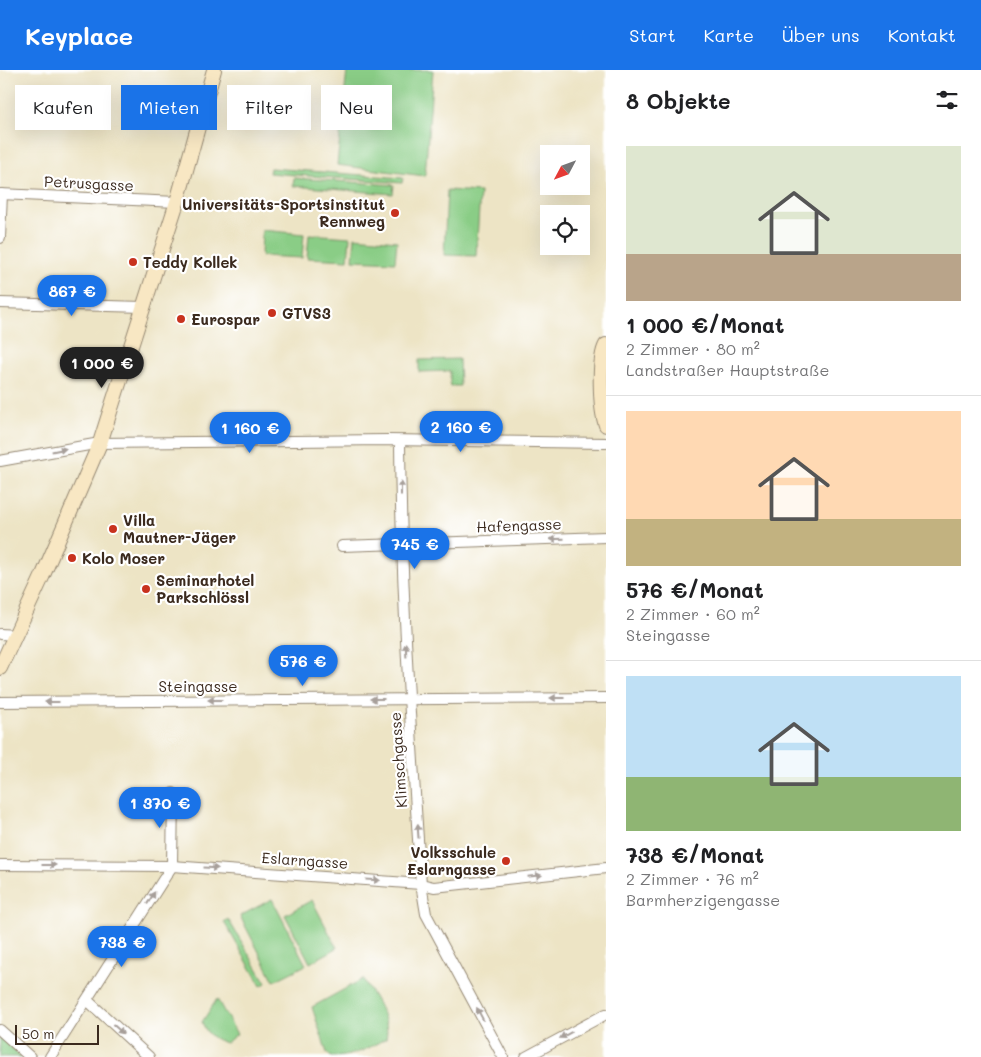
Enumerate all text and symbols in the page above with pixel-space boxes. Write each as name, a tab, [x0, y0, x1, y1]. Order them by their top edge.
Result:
text: Keyplace	[25, 20, 133, 51]
text: Start	[629, 23, 676, 47]
text: Karte	[704, 23, 754, 47]
text: Über uns	[782, 23, 860, 47]
text: Kontakt	[888, 23, 956, 47]
chip: Kaufen	[15, 85, 111, 130]
chip: Mieten	[121, 85, 217, 130]
chip: Filter	[227, 85, 311, 130]
chip: Neu	[321, 85, 392, 130]
icon: filters	[933, 86, 961, 114]
text: 8 Objekte	[626, 87, 731, 114]
north arrow	[540, 145, 590, 195]
map controls	[540, 145, 590, 255]
street label: Petrusgasse	[44, 171, 134, 195]
icon: home	[749, 178, 839, 268]
place label: Universitäts-Sportsinstitut Rennweg	[182, 194, 385, 231]
button: locate	[540, 205, 590, 255]
marker: Universitäts-Sportsinstitut Rennweg	[389, 207, 401, 219]
place label: Teddy Kollek	[143, 252, 237, 272]
marker: Teddy Kollek	[127, 256, 139, 268]
pin: 867 €	[37, 274, 107, 317]
text: 867 €	[48, 280, 96, 301]
place label: GTVS3	[282, 303, 331, 323]
marker: GTVS3	[266, 307, 278, 319]
place label: Eurospar	[191, 309, 260, 329]
text: 1 000 €/Monat	[626, 311, 784, 338]
marker: Eurospar	[175, 313, 187, 325]
text: 2 Zimmer · 80 m²	[626, 338, 760, 359]
pin: 1 000 €	[56, 346, 148, 389]
text: 1 000 €	[71, 352, 133, 373]
text: Landstraßer Hauptstraße	[626, 359, 829, 380]
pin: 2 160 €	[415, 410, 507, 453]
pin: 1 160 €	[204, 412, 296, 454]
text: 2 160 €	[431, 416, 491, 437]
text: 1 160 €	[221, 417, 279, 438]
icon: home	[749, 444, 839, 534]
one-way arrow	[52, 446, 67, 454]
one-way arrow	[397, 480, 405, 496]
place label: Villa Mautner-Jäger	[123, 510, 236, 547]
street label: Hafengasse	[476, 514, 562, 536]
marker: Villa Mautner-Jäger	[107, 523, 119, 535]
pin: 745 €	[380, 528, 450, 570]
text: 745 €	[391, 533, 439, 554]
one-way arrow	[549, 535, 565, 543]
place label: Kolo Moser	[82, 548, 165, 568]
marker: Kolo Moser	[66, 552, 78, 564]
place label: Seminarhotel Parkschlössl	[156, 570, 254, 607]
text: 576 €/Monat	[626, 576, 764, 603]
marker: Seminarhotel Parkschlössl	[140, 583, 152, 595]
text: 2 Zimmer · 60 m²	[626, 603, 760, 624]
text: Steingasse	[626, 624, 710, 645]
one-way arrow	[402, 642, 410, 658]
pin: 576 €	[268, 644, 338, 687]
text: 576 €	[280, 650, 326, 671]
street label: Steingasse	[158, 676, 238, 696]
one-way arrow	[549, 694, 565, 702]
one-way arrow	[369, 695, 385, 703]
one-way arrow	[207, 697, 223, 705]
one-way arrow	[44, 698, 60, 706]
icon: home	[749, 709, 839, 799]
street label: Klimschgasse	[385, 711, 411, 809]
pin: 1 370 €	[114, 786, 206, 829]
text: 1 370 €	[130, 792, 190, 813]
one-way arrow	[413, 822, 421, 838]
text: 738 €/Monat	[626, 841, 764, 868]
place label: Volksschule Eslarngasse	[407, 842, 496, 879]
street label: Eslarngasse	[261, 847, 349, 873]
marker: Volksschule Eslarngasse	[500, 855, 512, 867]
one-way arrow	[41, 862, 57, 870]
one-way arrow	[203, 865, 219, 873]
text: 2 Zimmer · 76 m²	[626, 868, 759, 889]
one-way arrow	[527, 872, 543, 880]
one-way arrow	[365, 877, 381, 885]
text: Barmherzigengasse	[626, 889, 780, 910]
one-way arrow	[147, 891, 156, 904]
pin: 738 €	[87, 926, 157, 968]
text: 738 €	[98, 931, 146, 952]
one-way arrow	[476, 1007, 484, 1021]
scale bar	[15, 1022, 99, 1045]
one-way arrow	[111, 1023, 123, 1035]
text: 50 m	[22, 1024, 54, 1043]
one-way arrow	[559, 1031, 573, 1040]

